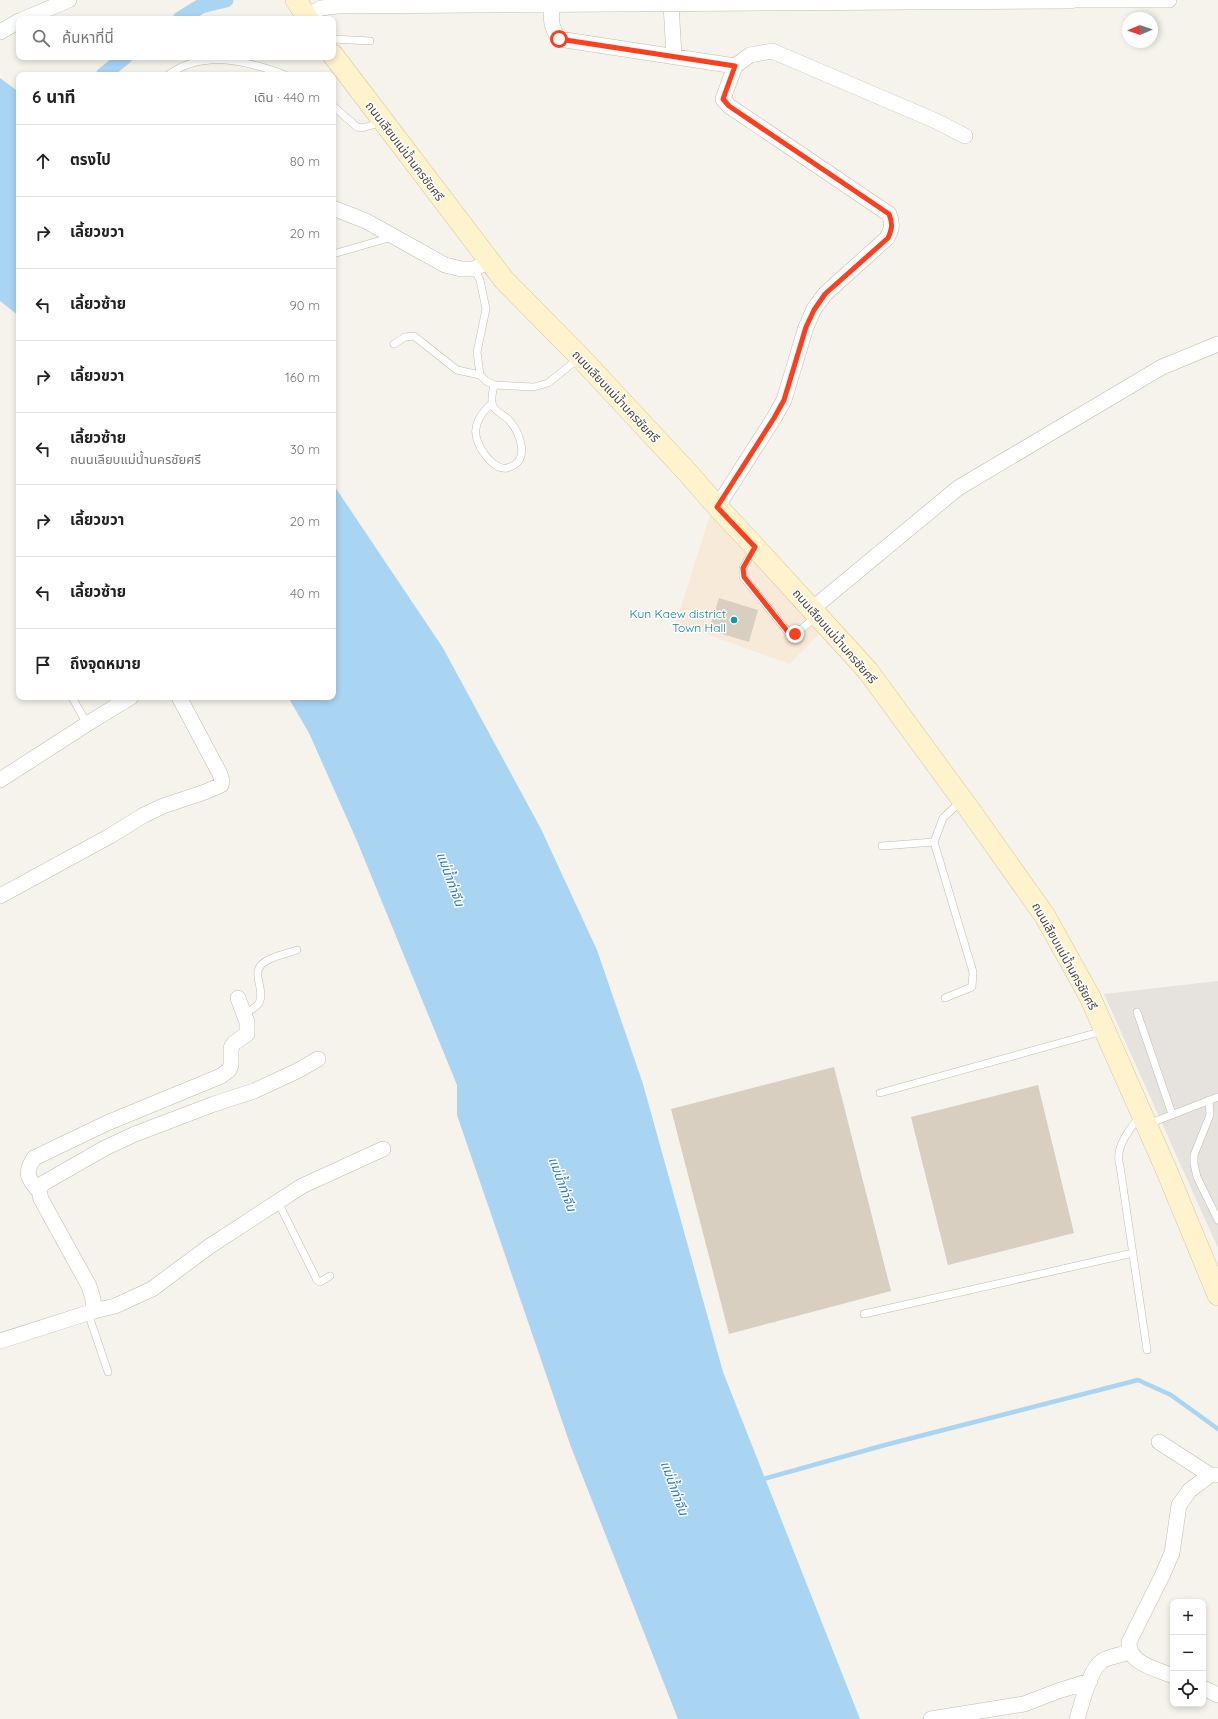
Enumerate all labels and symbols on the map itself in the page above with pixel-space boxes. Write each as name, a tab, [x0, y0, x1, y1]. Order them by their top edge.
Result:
north arrow	[1122, 12, 1158, 48]
route start	[550, 30, 568, 48]
street label: ถนนเลียบแม่น้ำนครชัยศรี	[363, 98, 448, 204]
street label: ถนนเลียบแม่น้ำนครชัยศรี	[569, 346, 663, 445]
street label: ถนนเลียบแม่น้ำนครชัยศรี	[790, 585, 881, 687]
place label: Kun Kaew district Town Hall	[630, 606, 726, 635]
marker: Kun Kaew district Town Hall	[729, 615, 739, 625]
route end	[786, 625, 804, 643]
water label: แม่น้ำท่าจีน	[434, 849, 470, 909]
street label: ถนนเลียบแม่น้ำนครชัยศรี	[1029, 899, 1102, 1013]
water label: แม่น้ำท่าจีน	[546, 1154, 582, 1214]
water label: แม่น้ำท่าจีน	[658, 1458, 694, 1518]

